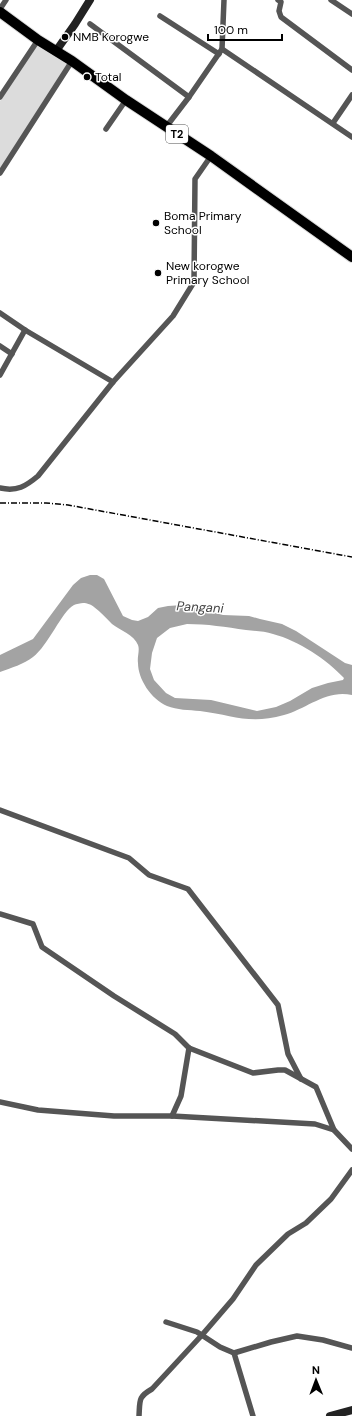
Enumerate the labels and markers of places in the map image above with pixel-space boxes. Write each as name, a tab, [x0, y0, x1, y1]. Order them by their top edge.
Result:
place label: NMB Korogwe	[73, 29, 149, 45]
marker: NMB Korogwe	[60, 32, 70, 42]
place label: Total	[95, 69, 121, 85]
marker: Total	[82, 72, 92, 82]
place label: Boma Primary School	[164, 208, 242, 238]
marker: Boma Primary School	[151, 218, 161, 228]
place label: New korogwe Primary School	[166, 258, 249, 288]
marker: New korogwe Primary School	[153, 268, 163, 278]

